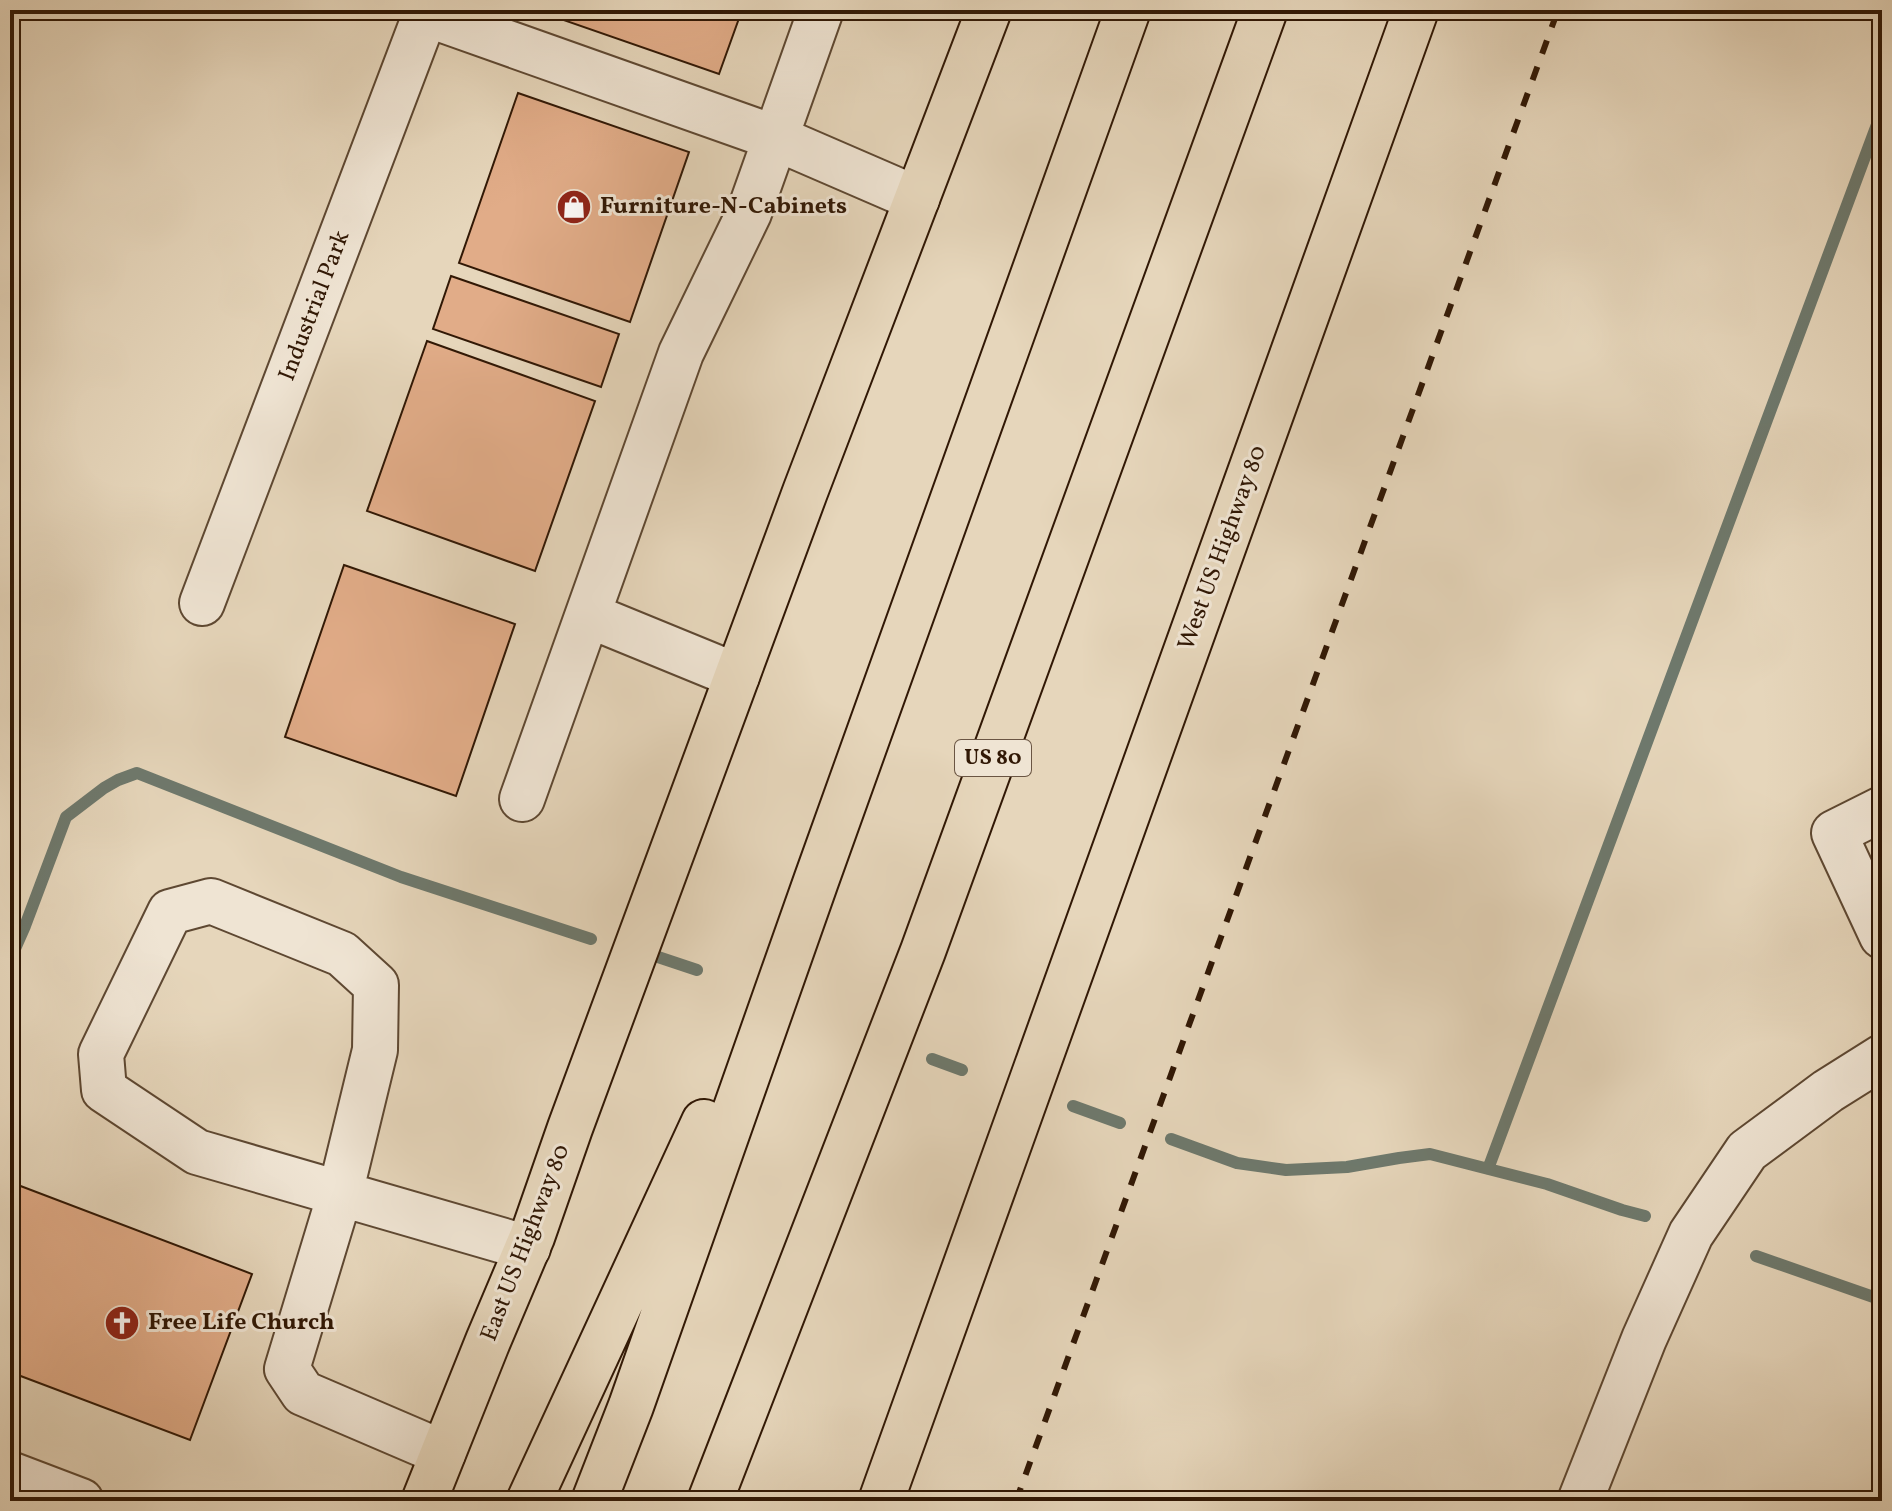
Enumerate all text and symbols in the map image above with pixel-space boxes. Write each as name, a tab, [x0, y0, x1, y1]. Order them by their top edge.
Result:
shop icon: Furniture-N-Cabinets	[555, 188, 593, 226]
place label: Furniture-N-Cabinets	[600, 190, 847, 224]
street label: Industrial Park	[271, 226, 359, 386]
street label: West US Highway 80	[1170, 441, 1276, 655]
road number: US 80	[955, 740, 1031, 776]
street label: East US Highway 80	[473, 1140, 579, 1346]
church icon: Free Life Church	[103, 1304, 141, 1342]
place label: Free Life Church	[148, 1306, 335, 1340]

